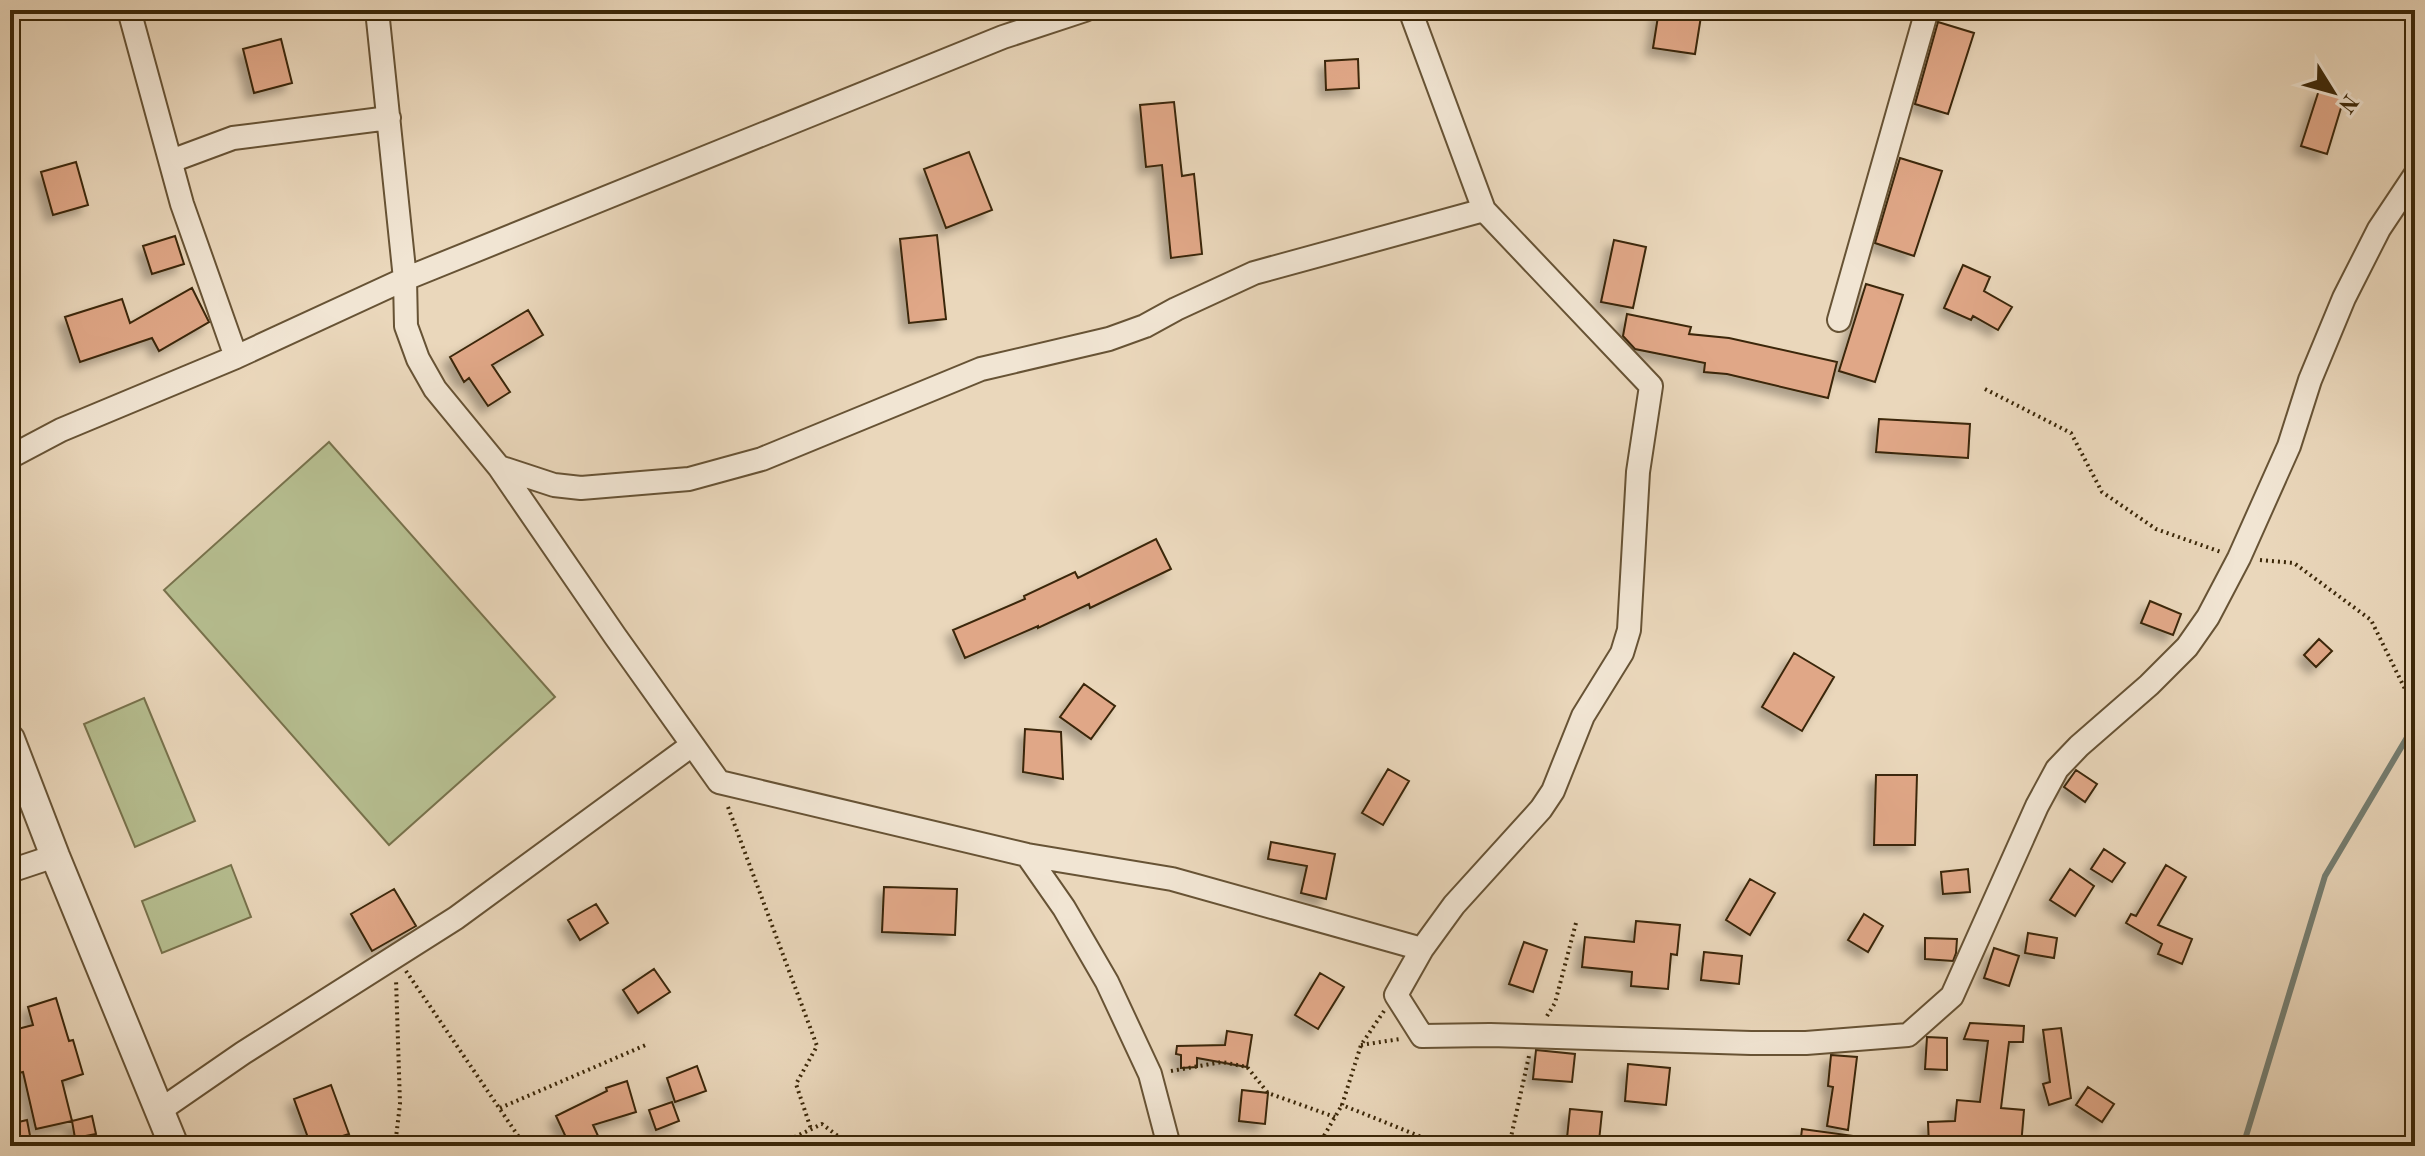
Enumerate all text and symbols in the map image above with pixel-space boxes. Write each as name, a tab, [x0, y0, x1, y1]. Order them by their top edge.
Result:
north arrow	[2293, 52, 2373, 132]
text: N	[2333, 89, 2361, 116]

